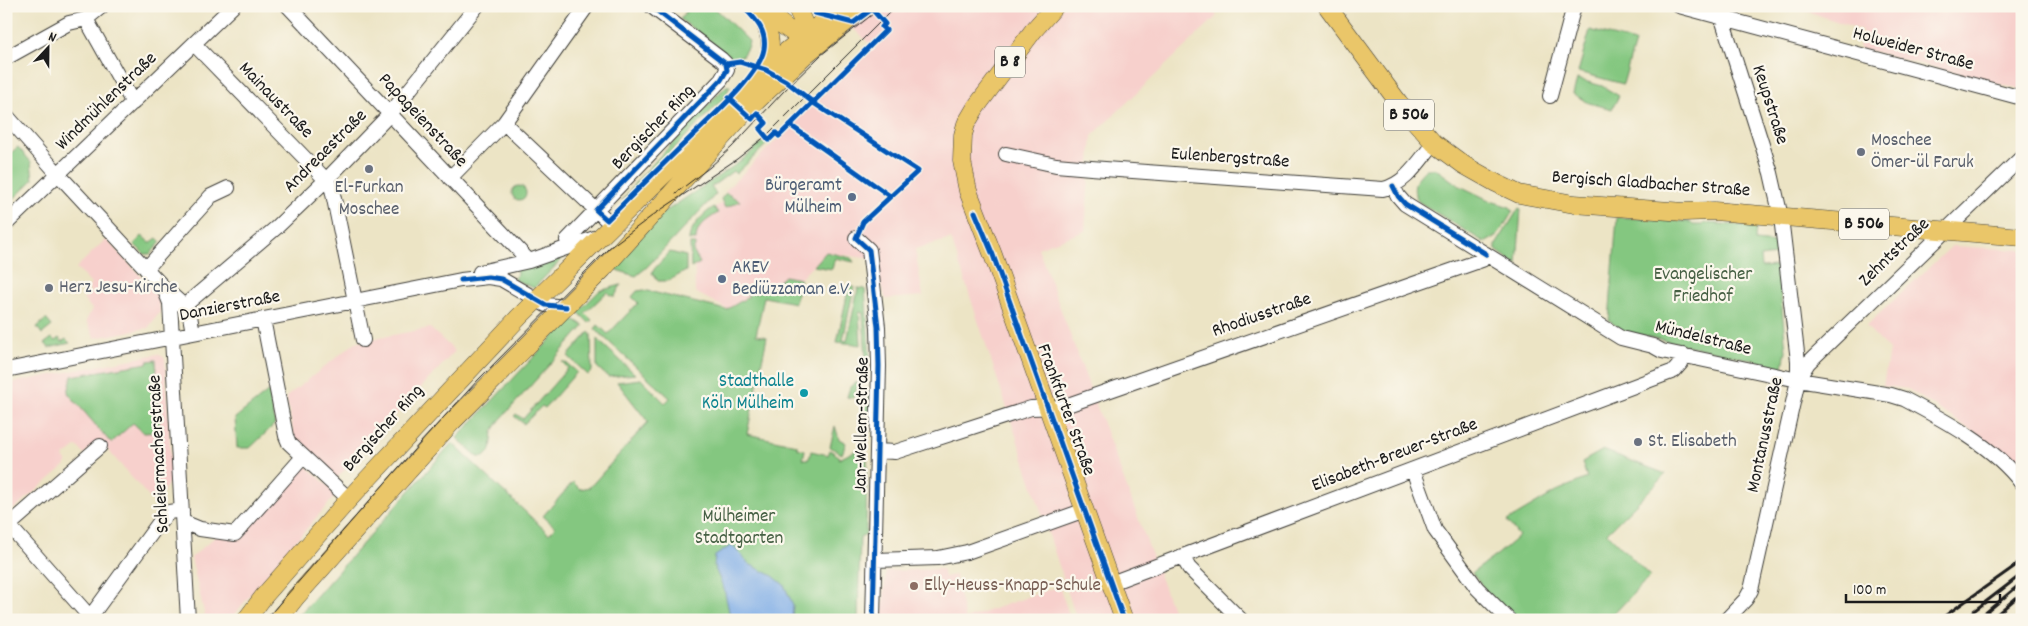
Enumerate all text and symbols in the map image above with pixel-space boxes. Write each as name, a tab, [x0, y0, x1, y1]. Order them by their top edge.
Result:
street label: Holweider Straße	[1850, 21, 1976, 79]
north arrow	[22, 22, 72, 72]
text: N	[45, 27, 59, 48]
street label: Windmühlenstraße	[50, 46, 164, 158]
road number: B 8	[995, 46, 1025, 78]
street label: Mainaustraße	[231, 56, 319, 146]
street label: Keupstraße	[1743, 62, 1795, 148]
street label: Papageienstraße	[371, 68, 473, 174]
street label: Bergischer Ring	[606, 79, 702, 177]
road number: B 506	[1384, 100, 1434, 130]
street label: Andreaestraße	[278, 104, 374, 200]
place label: Moschee Ömer-ül Faruk	[1871, 128, 1974, 177]
street label: Eulenbergstraße	[1170, 141, 1290, 177]
marker: Moschee Ömer-ül Faruk	[1855, 146, 1867, 158]
marker: El-Furkan Moschee	[363, 163, 375, 175]
street label: Bergisch Gladbacher Straße	[1551, 165, 1751, 205]
place label: Bürgeramt Mülheim	[765, 173, 842, 222]
place label: El-Furkan Moschee	[335, 175, 403, 224]
marker: Bürgeramt Mülheim	[846, 191, 858, 203]
road number: B 506	[1839, 208, 1889, 240]
street label: Zehntstraße	[1853, 212, 1937, 294]
place label: AKEV Bediüzzaman e.V.	[732, 255, 852, 304]
park label: Evangelischer Friedhof	[1654, 262, 1752, 311]
marker: AKEV Bediüzzaman e.V.	[716, 273, 728, 285]
place label: Herz Jesu-Kirche	[59, 275, 178, 302]
marker: Herz Jesu-Kirche	[43, 282, 55, 294]
street label: Danzierstraße	[177, 284, 283, 330]
street label: Rhodiusstraße	[1209, 286, 1315, 346]
street label: Mündelstraße	[1652, 314, 1754, 364]
street label: Frankfurter Straße	[1029, 340, 1101, 480]
street label: Jan-Wellem-Straße	[848, 357, 878, 493]
place label: Stadthalle Köln Mülheim	[702, 369, 794, 418]
street label: Schleiermacherstraße	[142, 374, 178, 534]
street label: Montanusstraße	[1741, 375, 1791, 495]
street label: Bergischer Ring	[337, 379, 431, 479]
marker: Stadthalle Köln Mülheim	[798, 387, 810, 399]
street label: Elisabeth-Breuer-Straße	[1308, 412, 1482, 500]
place label: St. Elisabeth	[1648, 429, 1737, 456]
marker: St. Elisabeth	[1632, 436, 1644, 448]
park label: Mülheimer Stadtgarten	[695, 504, 783, 553]
scale bar	[1846, 571, 1999, 603]
place label: Elly-Heuss-Knapp-Schule	[924, 573, 1101, 600]
marker: Elly-Heuss-Knapp-Schule	[908, 580, 920, 592]
text: 100 m	[1853, 580, 1886, 602]

